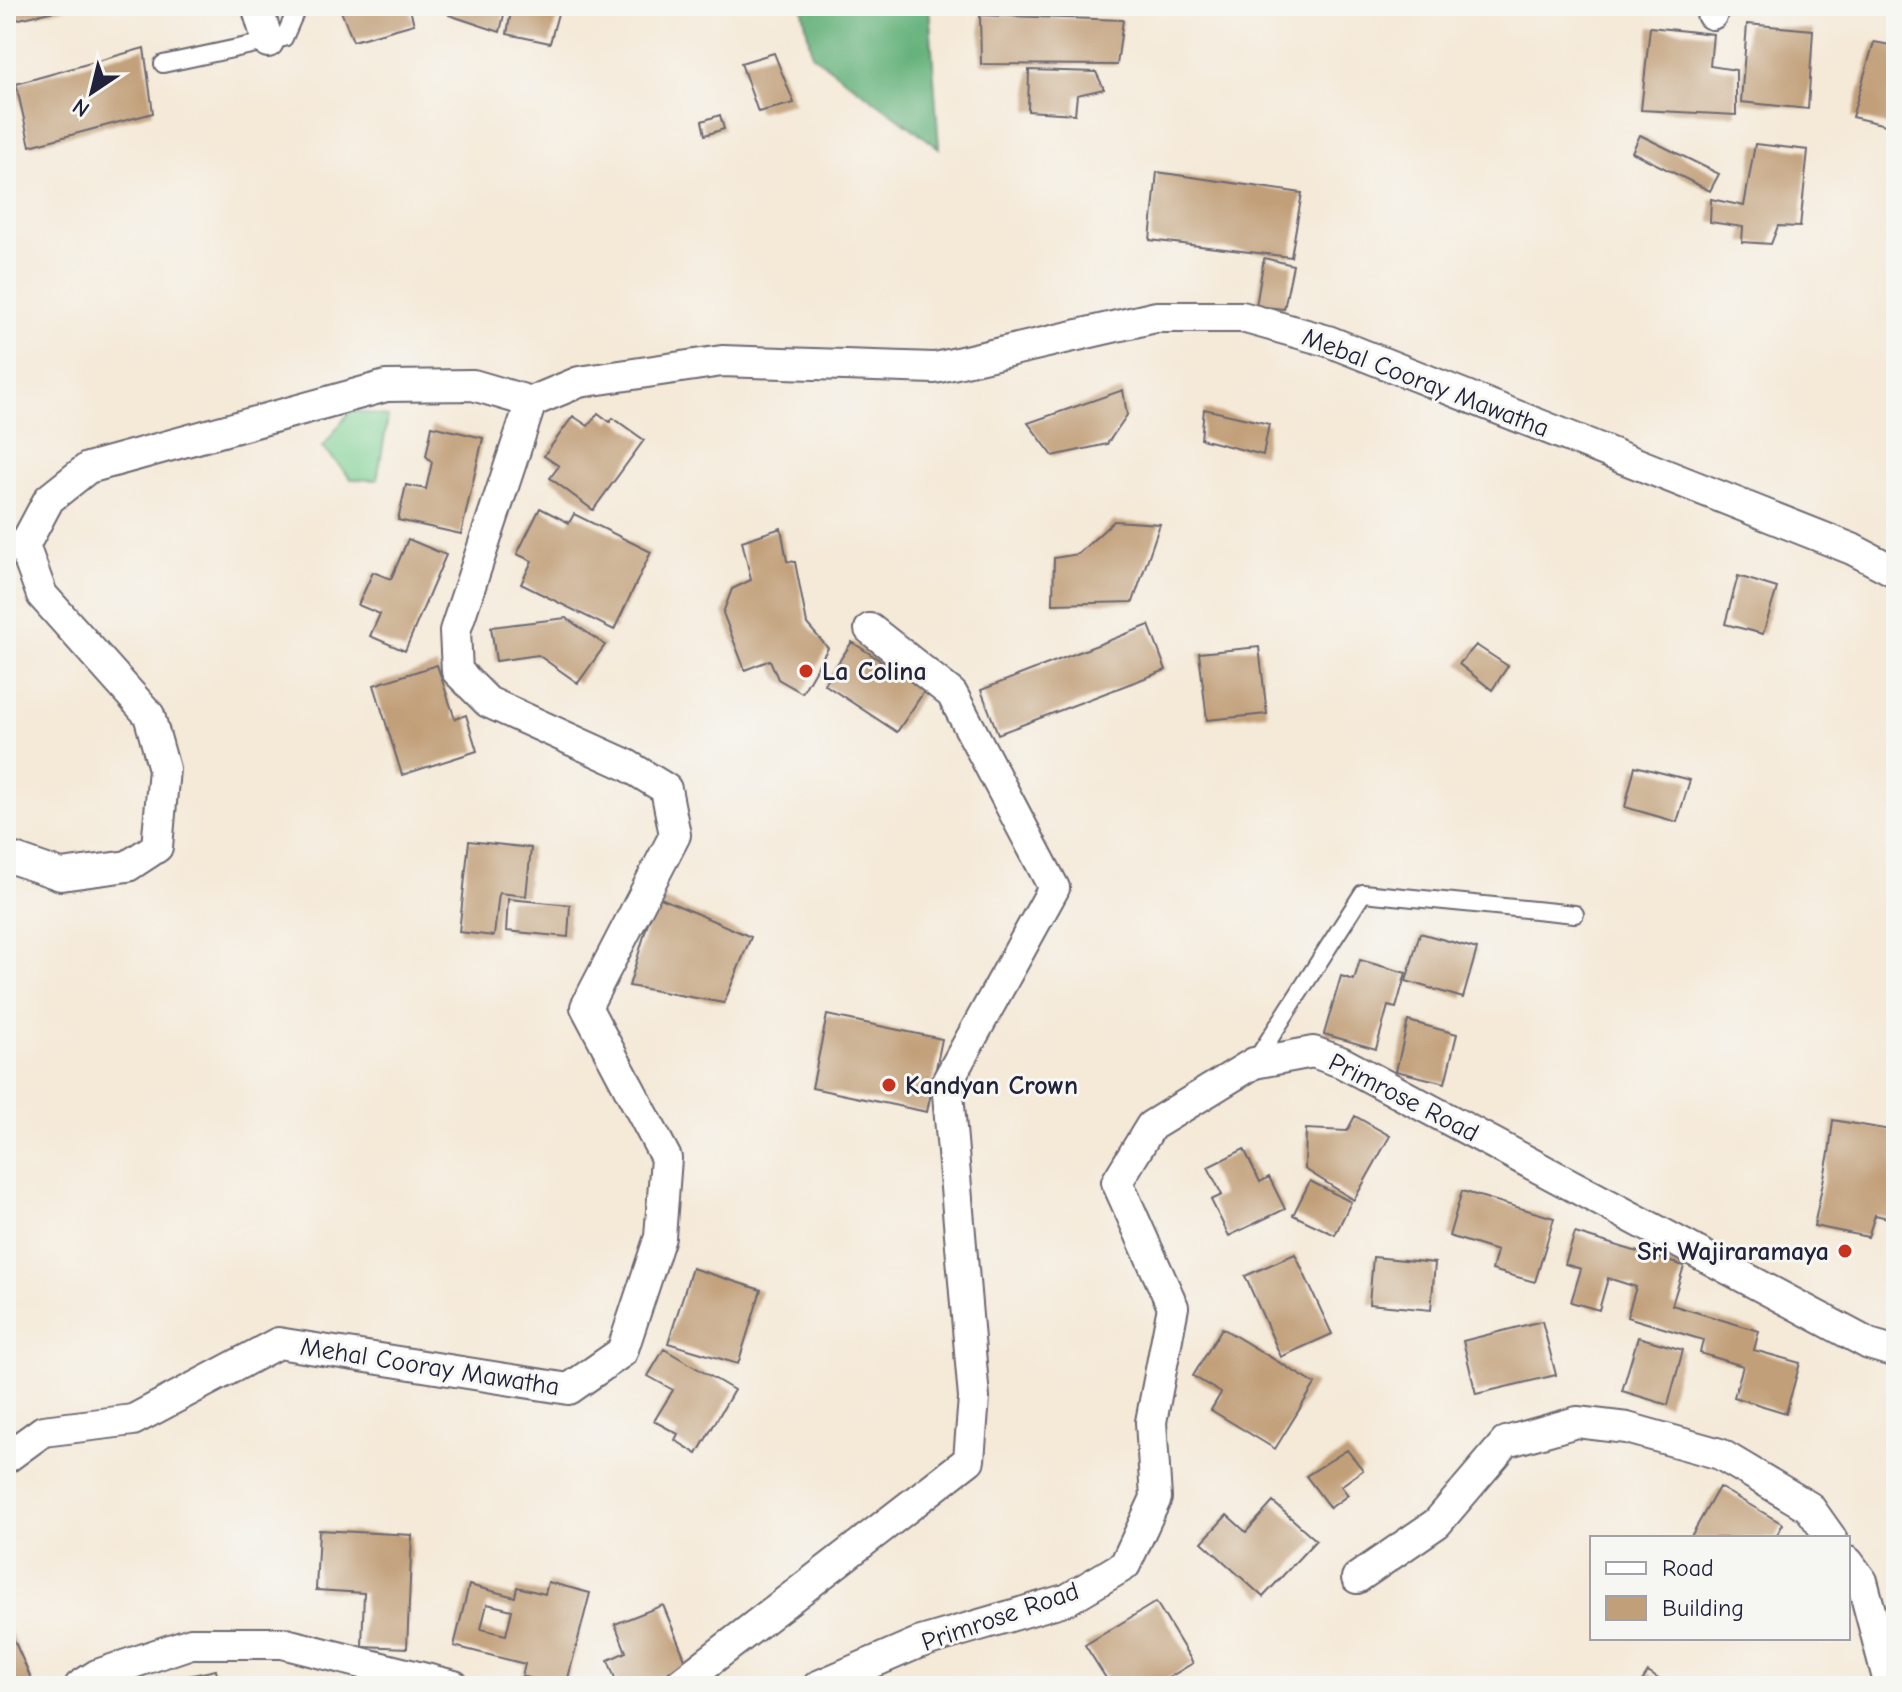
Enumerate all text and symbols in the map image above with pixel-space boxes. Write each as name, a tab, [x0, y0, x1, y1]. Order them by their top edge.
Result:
north arrow	[52, 52, 132, 132]
text: N	[68, 93, 94, 122]
street label: Mebal Cooray Mawatha	[1298, 322, 1553, 444]
place label: La Colina	[822, 657, 927, 687]
marker: La Colina	[797, 662, 815, 680]
street label: Primrose Road	[1324, 1047, 1484, 1149]
place label: Kandyan Crown	[905, 1071, 1078, 1101]
marker: Kandyan Crown	[880, 1076, 898, 1094]
place label: Sri Wajiraramaya	[1637, 1237, 1829, 1267]
marker: Sri Wajiraramaya	[1836, 1242, 1854, 1260]
street label: Mehal Cooray Mawatha	[298, 1332, 562, 1402]
legend	[1590, 1536, 1850, 1640]
text: Road	[1662, 1554, 1714, 1582]
street label: Primrose Road	[918, 1576, 1083, 1658]
text: Building	[1662, 1594, 1744, 1622]

